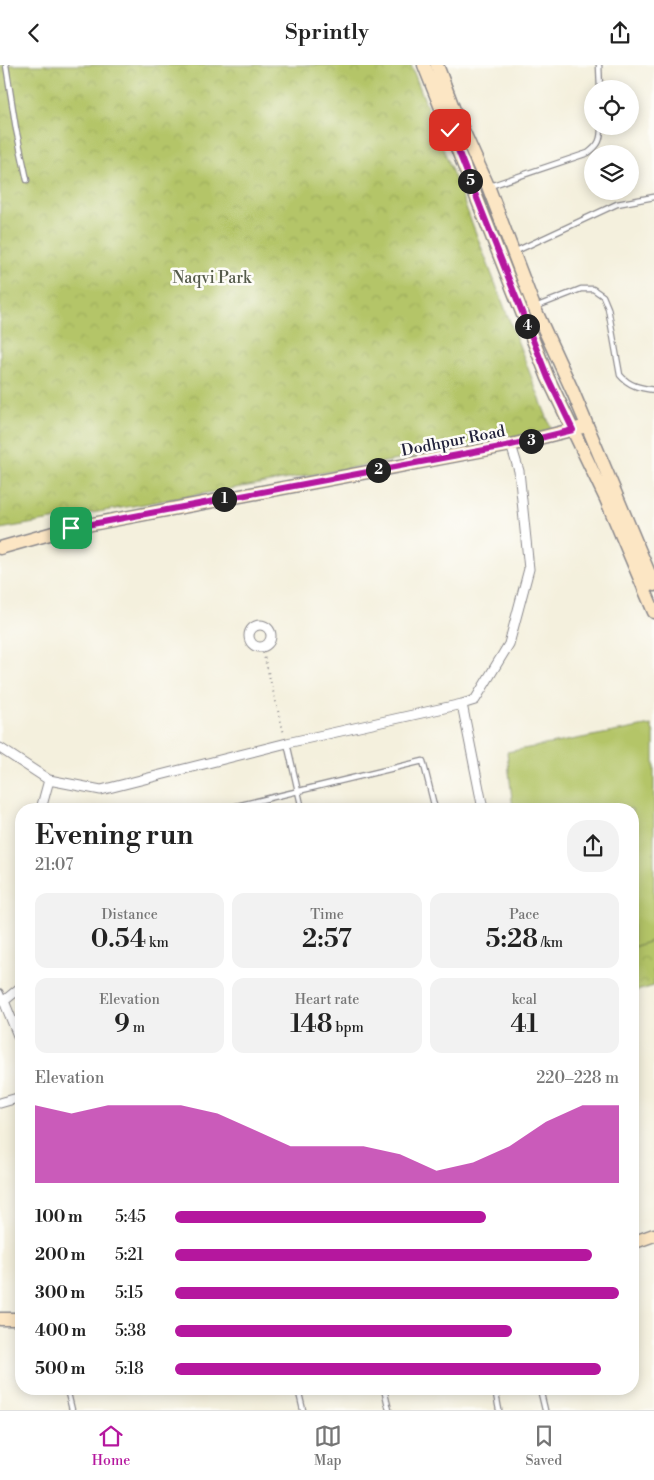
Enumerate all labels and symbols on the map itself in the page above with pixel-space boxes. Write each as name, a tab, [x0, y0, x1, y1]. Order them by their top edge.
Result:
pin	[429, 109, 471, 151]
pin: 5	[458, 169, 482, 193]
park label: Naqvi Park	[173, 268, 253, 288]
pin: 4	[514, 313, 540, 339]
street label: Dodhpur Road	[399, 421, 507, 461]
pin: 3	[518, 429, 544, 453]
pin: 2	[366, 457, 390, 483]
pin: 1	[212, 487, 236, 511]
pin	[50, 507, 92, 549]

